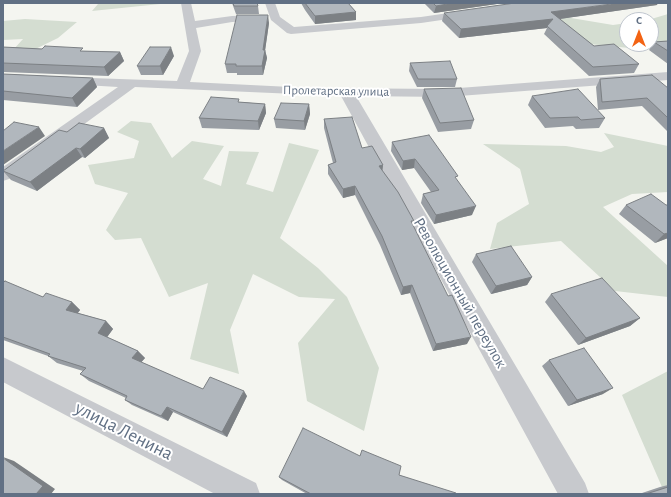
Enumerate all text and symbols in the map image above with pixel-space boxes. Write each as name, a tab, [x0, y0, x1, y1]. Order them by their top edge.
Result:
north arrow	[619, 12, 659, 52]
text: С	[636, 15, 642, 26]
street label: Пролетарская улица	[283, 82, 389, 100]
street label: Революционный переулок	[409, 214, 511, 372]
street label: улица Ленина	[71, 397, 177, 465]

